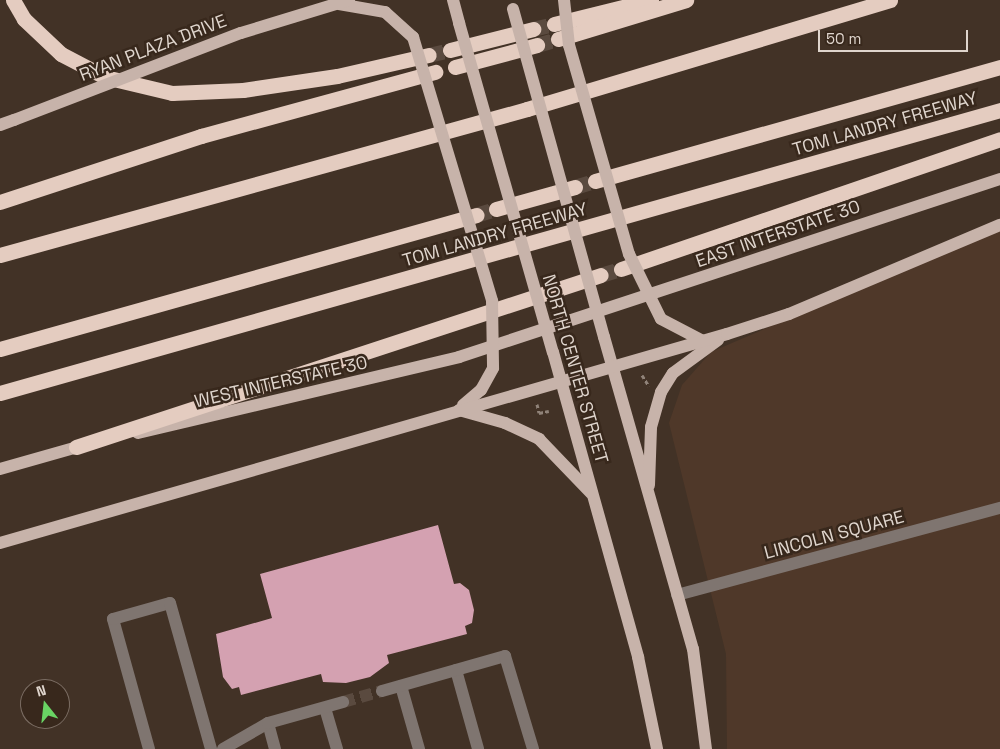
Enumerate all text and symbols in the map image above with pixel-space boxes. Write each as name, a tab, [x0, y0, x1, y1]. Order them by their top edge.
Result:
street label: RYAN PLAZA DRIVE	[76, 10, 230, 86]
scale bar	[820, 20, 970, 52]
text: 50 m	[826, 29, 861, 48]
street label: TOM LANDRY FREEWAY	[790, 87, 980, 161]
street label: EAST INTERSTATE 30	[693, 196, 863, 272]
street label: TOM LANDRY FREEWAY	[400, 198, 590, 272]
street label: NORTH CENTER STREET	[538, 272, 612, 466]
street label: WEST INTERSTATE 30	[192, 352, 370, 412]
street label: LINCOLN SQUARE	[762, 506, 906, 564]
north arrow	[20, 679, 70, 729]
text: N	[34, 681, 48, 700]

